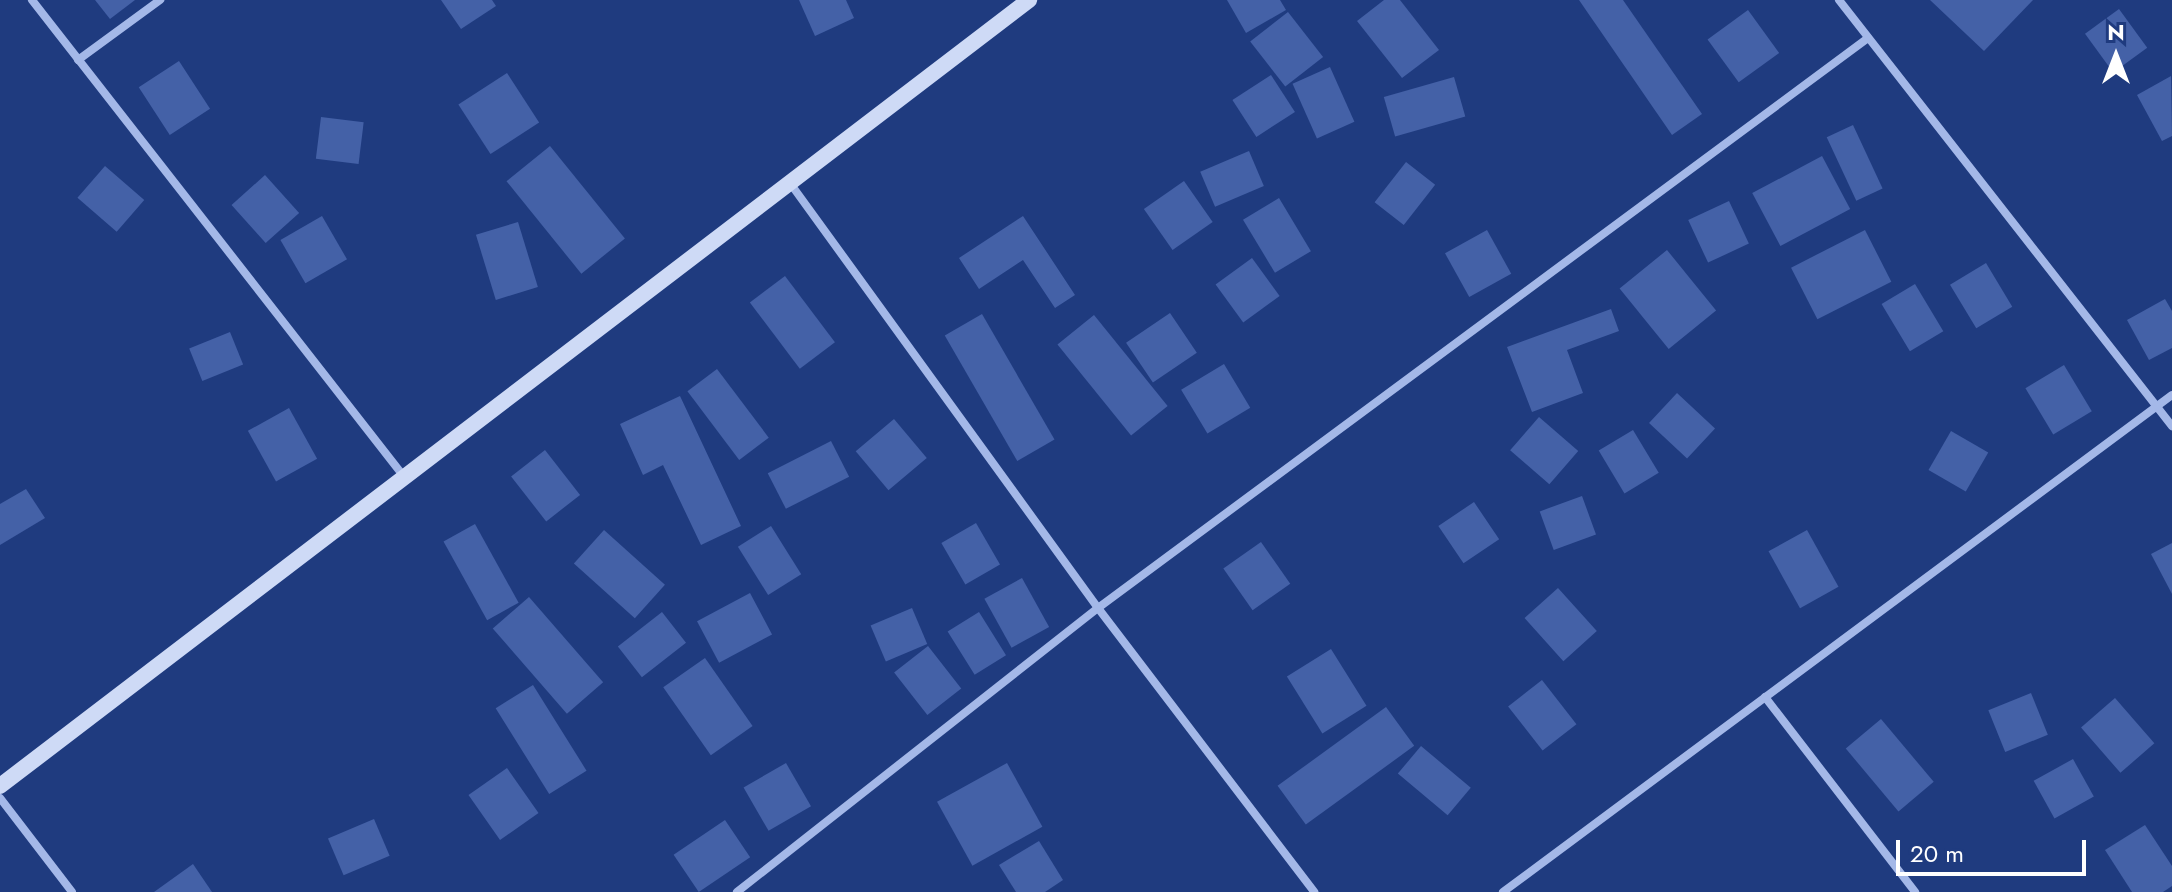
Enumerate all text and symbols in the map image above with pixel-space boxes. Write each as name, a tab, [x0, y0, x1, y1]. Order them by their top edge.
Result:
north arrow	[2076, 16, 2156, 96]
text: N	[2107, 16, 2125, 48]
scale bar	[1900, 824, 2090, 874]
text: 20 m	[1910, 836, 1964, 871]

